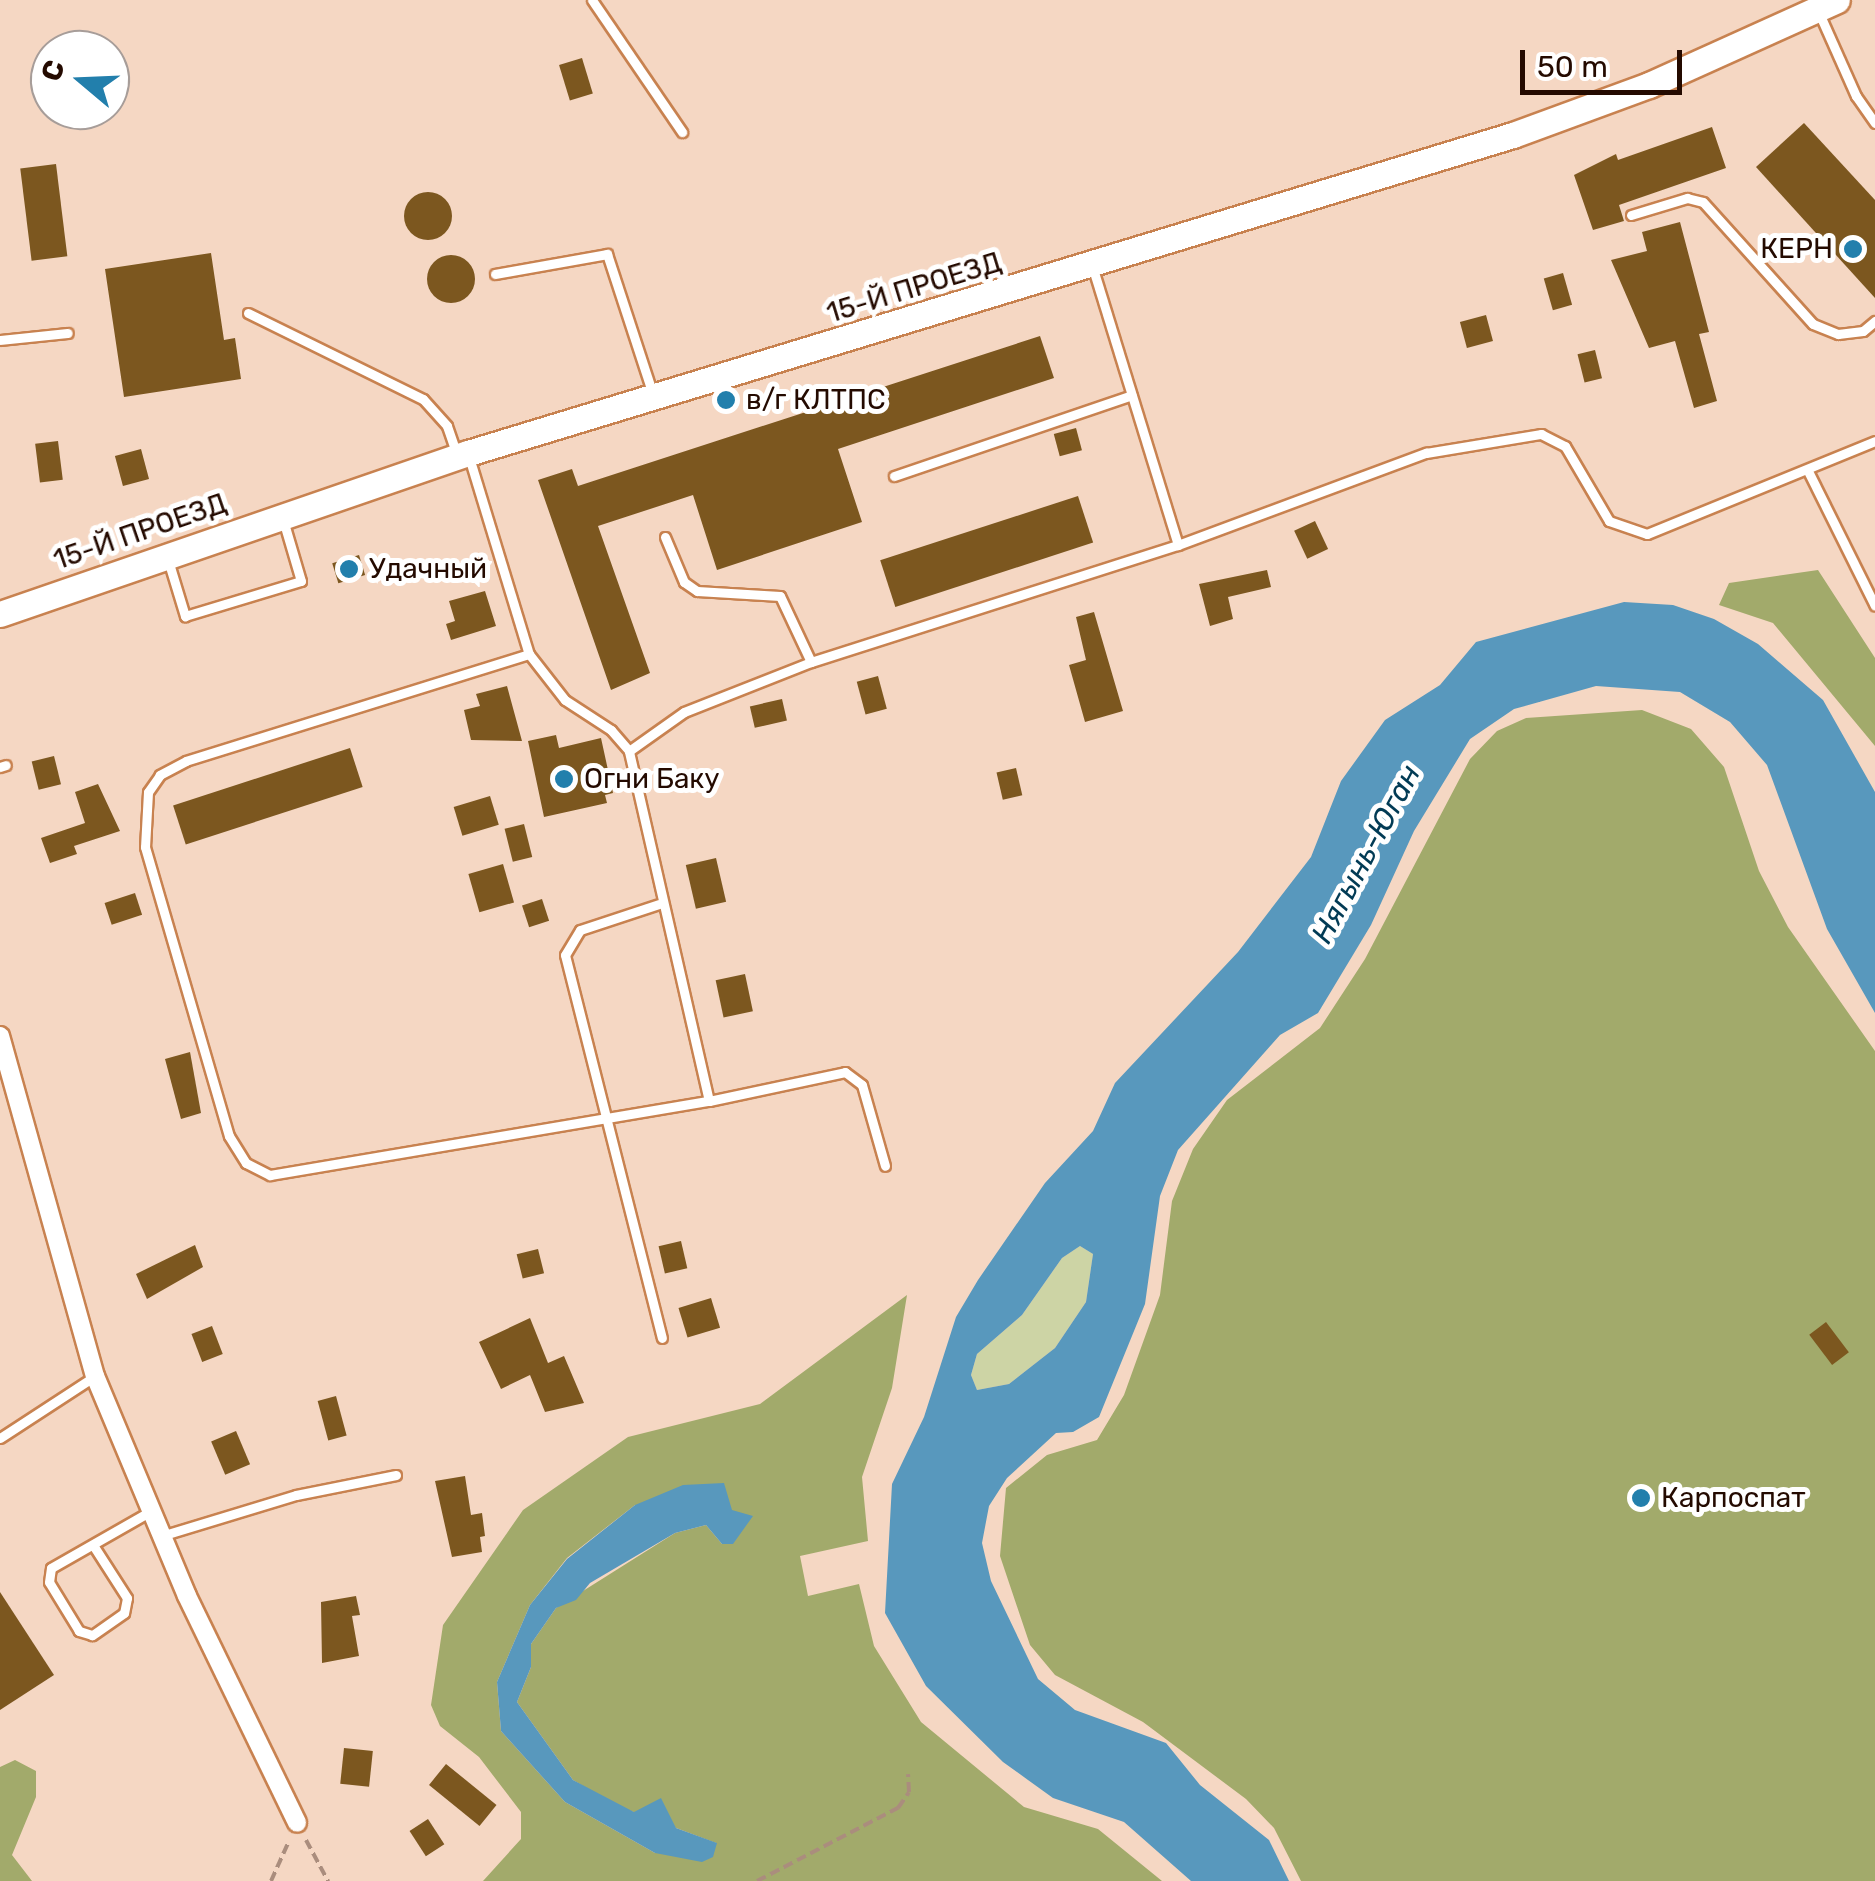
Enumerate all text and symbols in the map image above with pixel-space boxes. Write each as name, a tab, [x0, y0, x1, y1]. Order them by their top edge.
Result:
north arrow	[30, 30, 130, 130]
scale bar	[1525, 30, 1688, 92]
text: 50 m	[1537, 49, 1608, 85]
text: С	[34, 56, 72, 85]
place label: КЕРН	[1760, 232, 1833, 266]
marker: КЕРН	[1842, 238, 1864, 260]
street label: 15-Й ПРОЕЗД	[823, 246, 1005, 330]
place label: в/г КЛТПС	[746, 383, 886, 417]
marker: в/г КЛТПС	[715, 389, 737, 411]
street label: 15-Й ПРОЕЗД	[49, 487, 231, 577]
place label: Удачный	[369, 552, 487, 586]
marker: Удачный	[338, 558, 360, 580]
water label: Нягынь-Юган	[1304, 759, 1428, 949]
place label: Огни Баку	[584, 762, 720, 796]
marker: Огни Баку	[553, 768, 575, 790]
place label: Карпоспат	[1661, 1481, 1806, 1515]
marker: Карпоспат	[1630, 1487, 1652, 1509]

